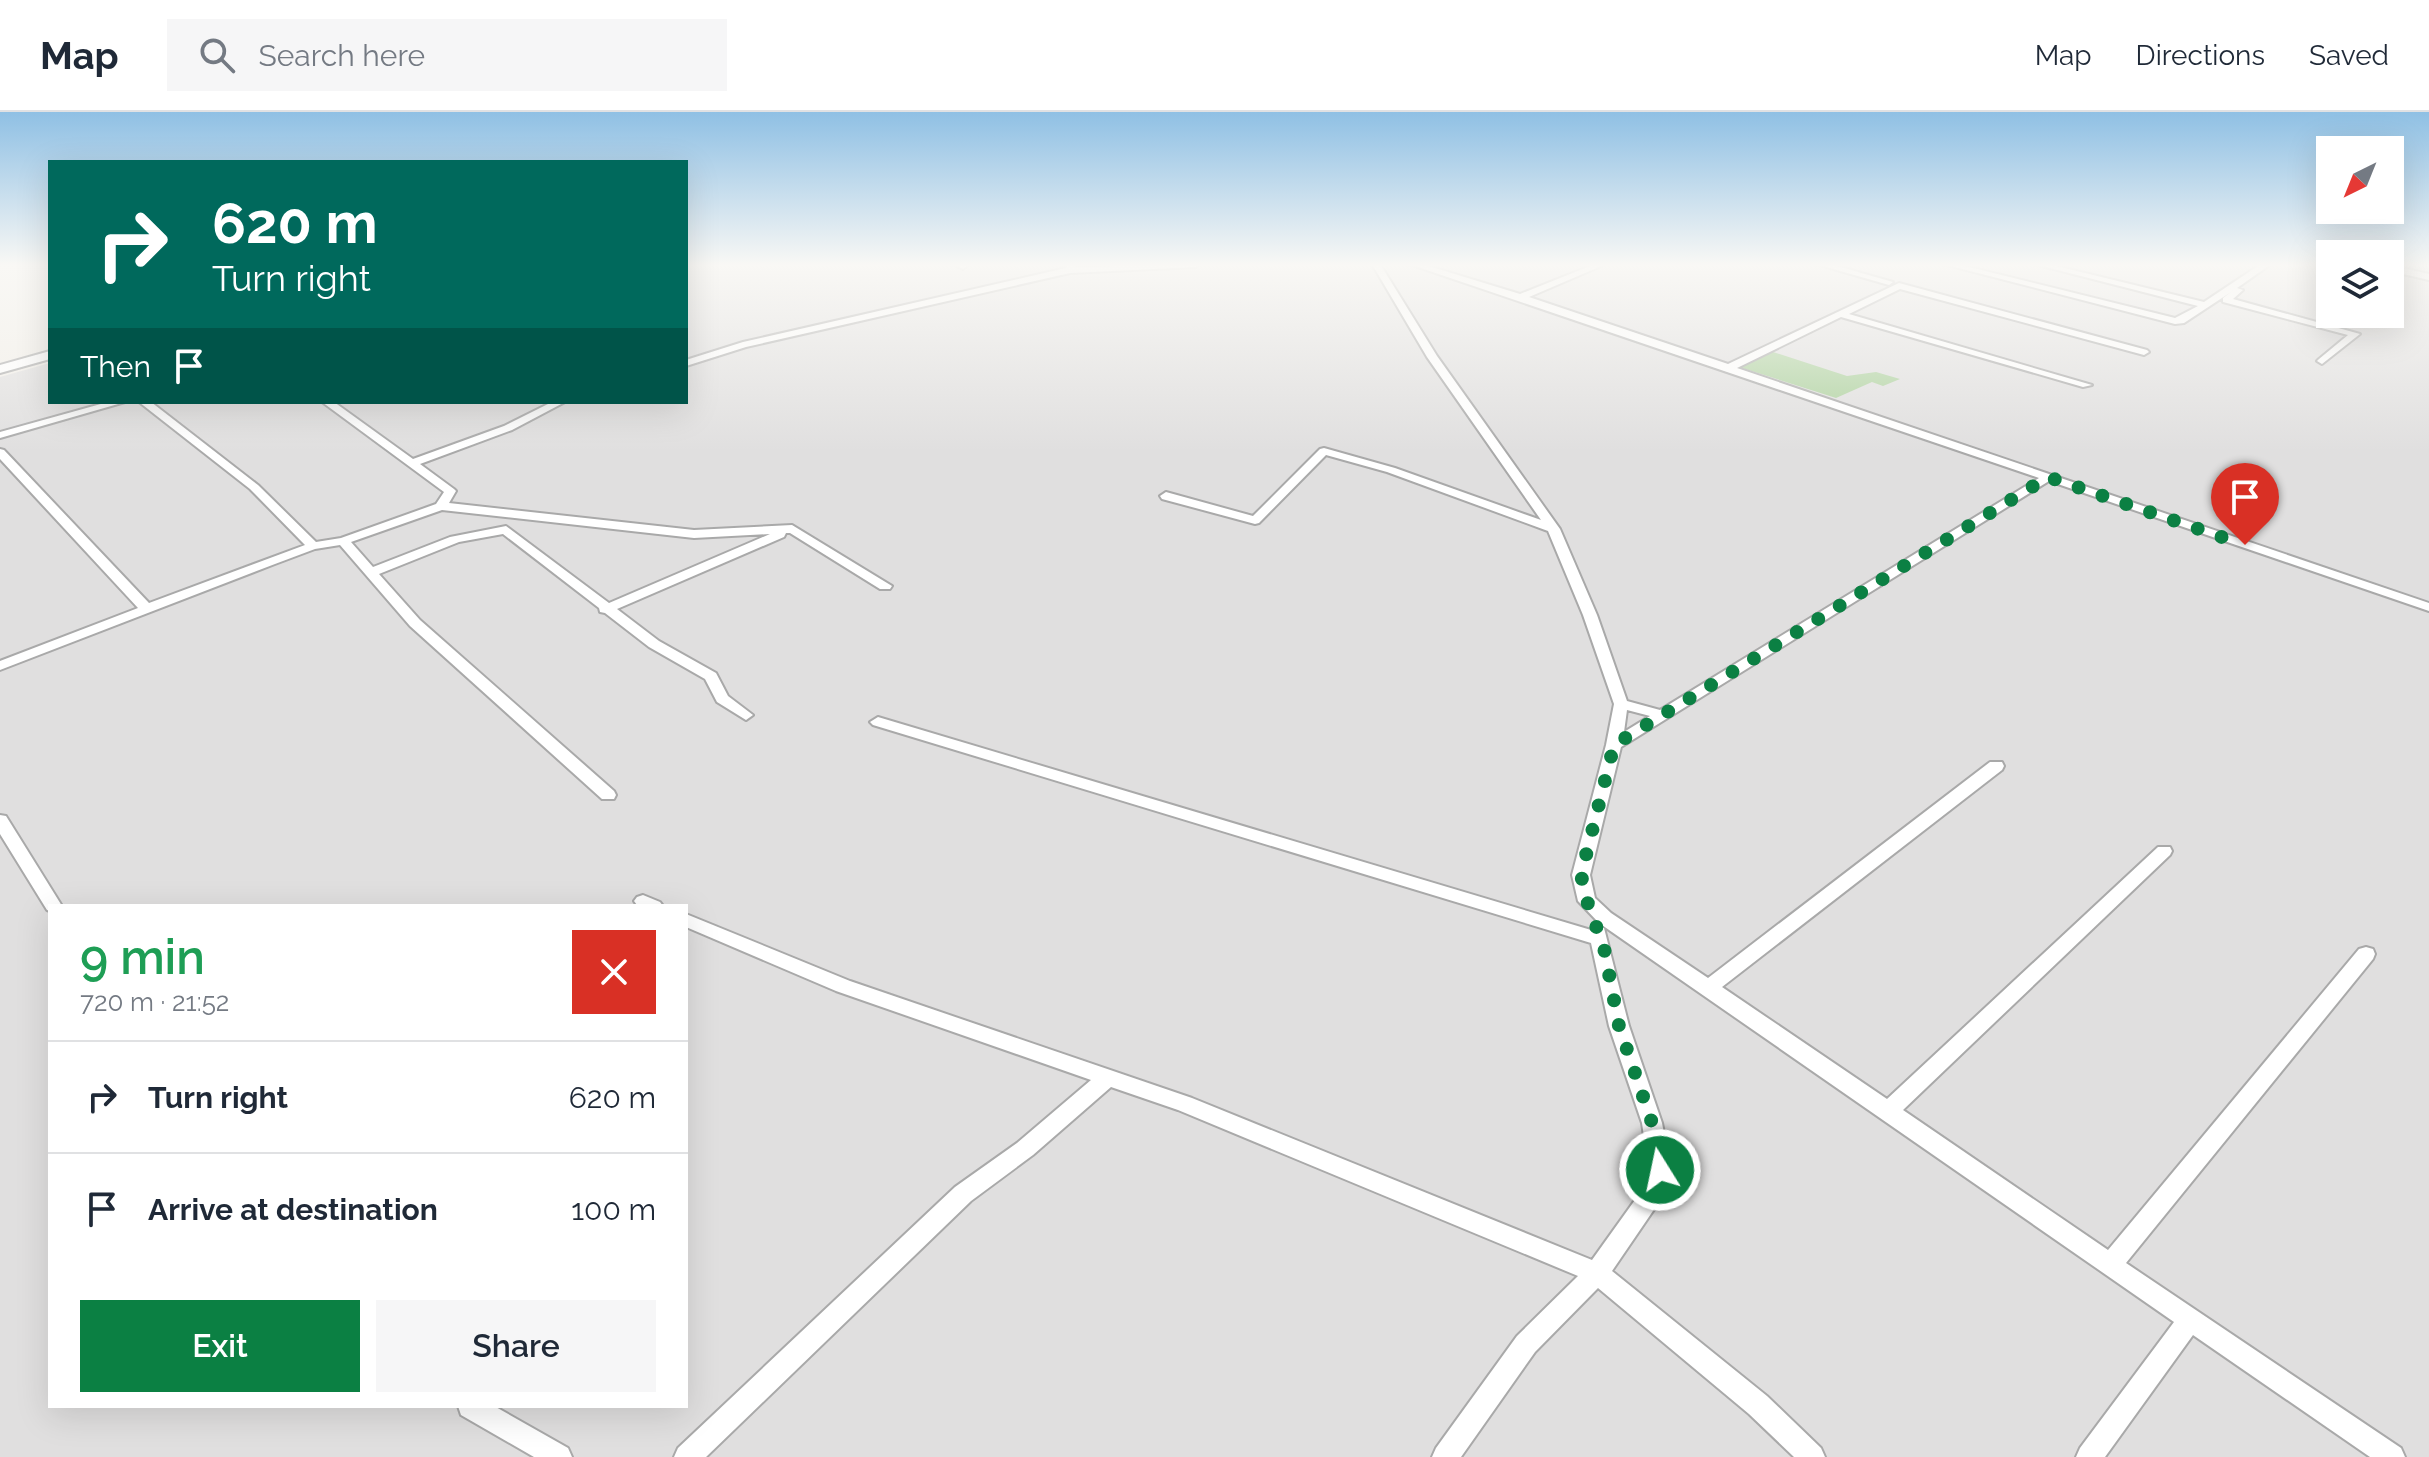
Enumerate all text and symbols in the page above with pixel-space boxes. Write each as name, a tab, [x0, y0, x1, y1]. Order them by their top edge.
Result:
search box	[167, 19, 727, 91]
text: Map	[40, 33, 119, 78]
icon: search	[195, 33, 239, 77]
text: Search here	[259, 38, 425, 73]
text: Map	[2035, 39, 2092, 72]
text: Directions	[2136, 39, 2265, 72]
text: Saved	[2309, 39, 2389, 72]
north arrow	[2316, 136, 2404, 224]
map controls	[2316, 136, 2404, 328]
text: 620 m	[212, 190, 378, 256]
icon: right	[80, 192, 184, 296]
button: layers	[2316, 240, 2404, 328]
text: Turn right	[212, 257, 371, 299]
icon: arrive	[167, 344, 211, 388]
text: Then	[80, 349, 151, 384]
pin	[2211, 463, 2279, 545]
icon: arrive	[2223, 475, 2267, 519]
text: 9 min	[80, 929, 205, 985]
button: close	[572, 930, 656, 1014]
text: 720 m · 21:52	[80, 987, 229, 1017]
icon: right	[80, 1075, 124, 1119]
text: Turn right	[148, 1080, 288, 1115]
text: 620 m	[569, 1080, 656, 1115]
position arrow	[1618, 1128, 1702, 1212]
icon: arrive	[80, 1187, 124, 1231]
text: Arrive at destination	[148, 1192, 438, 1227]
text: 100 m	[571, 1192, 656, 1227]
button: Exit	[80, 1300, 360, 1392]
button: Share	[376, 1300, 656, 1392]

